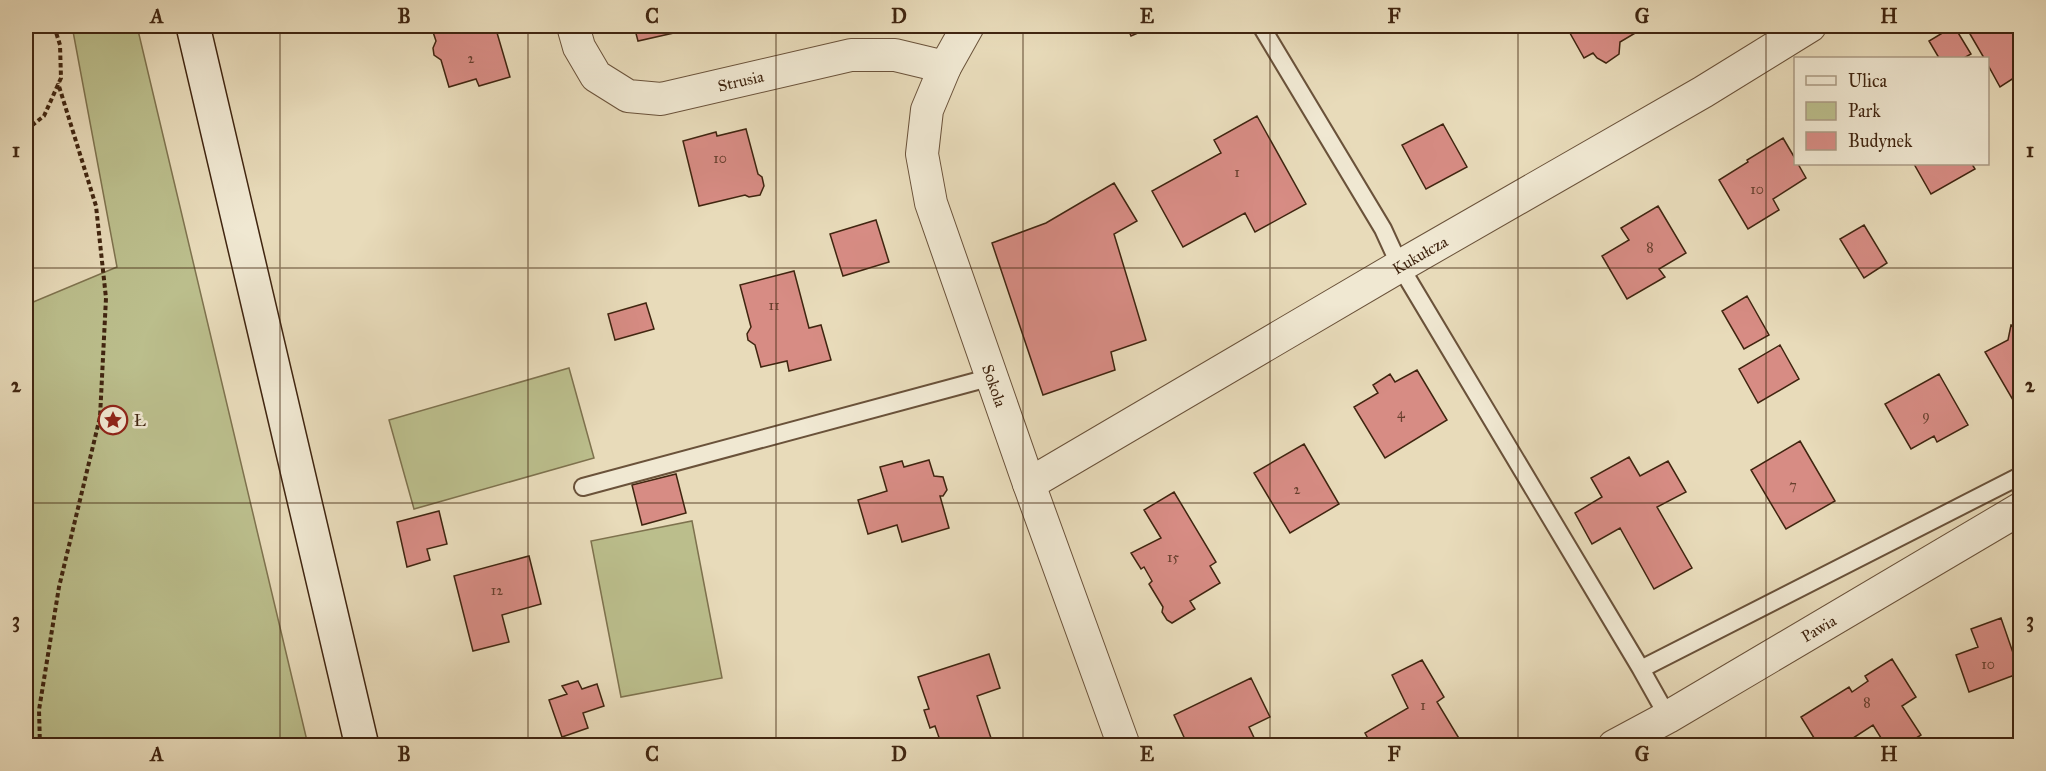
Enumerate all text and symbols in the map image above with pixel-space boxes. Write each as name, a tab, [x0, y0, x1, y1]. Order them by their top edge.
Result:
text: A	[148, 4, 164, 28]
text: B	[397, 4, 411, 28]
text: C	[645, 4, 659, 28]
text: D	[891, 4, 907, 28]
text: E	[1140, 4, 1155, 28]
text: F	[1387, 4, 1401, 28]
text: G	[1635, 4, 1650, 28]
text: H	[1880, 4, 1898, 28]
house number: 2	[468, 50, 475, 67]
legend	[1794, 57, 1989, 165]
street label: Strusia	[716, 66, 766, 95]
text: Ulica	[1848, 70, 1888, 92]
text: Park	[1848, 100, 1881, 122]
text: Budynek	[1848, 130, 1913, 152]
text: 1	[12, 138, 20, 162]
text: 1	[2026, 138, 2034, 162]
house number: 10	[713, 150, 727, 167]
house number: 1	[1234, 164, 1240, 181]
house number: 10	[1750, 181, 1764, 198]
street label: Kukułcza	[1389, 231, 1451, 278]
house number: 8	[1646, 239, 1654, 256]
house number: 11	[768, 297, 780, 314]
street label: Sokola	[978, 362, 1011, 410]
text: 2	[11, 373, 22, 397]
text: 2	[2025, 373, 2036, 397]
place icon: Ł	[97, 404, 129, 436]
house number: 4	[1397, 405, 1406, 422]
house number: 9	[1922, 407, 1930, 424]
place label: Ł	[134, 411, 146, 430]
house number: 7	[1789, 477, 1797, 494]
house number: 2	[1294, 481, 1301, 498]
house number: 15	[1167, 549, 1179, 566]
house number: 12	[491, 582, 503, 599]
text: 3	[12, 608, 20, 633]
text: 3	[2026, 608, 2034, 633]
street label: Pawia	[1798, 610, 1839, 646]
house number: 10	[1981, 656, 1995, 673]
house number: 8	[1863, 694, 1871, 711]
house number: 1	[1420, 697, 1426, 714]
text: A	[148, 742, 164, 766]
text: B	[397, 742, 411, 766]
text: C	[645, 742, 659, 766]
text: D	[891, 742, 907, 766]
text: E	[1140, 742, 1155, 766]
text: F	[1387, 742, 1401, 766]
text: G	[1635, 742, 1650, 766]
text: H	[1880, 742, 1898, 766]

